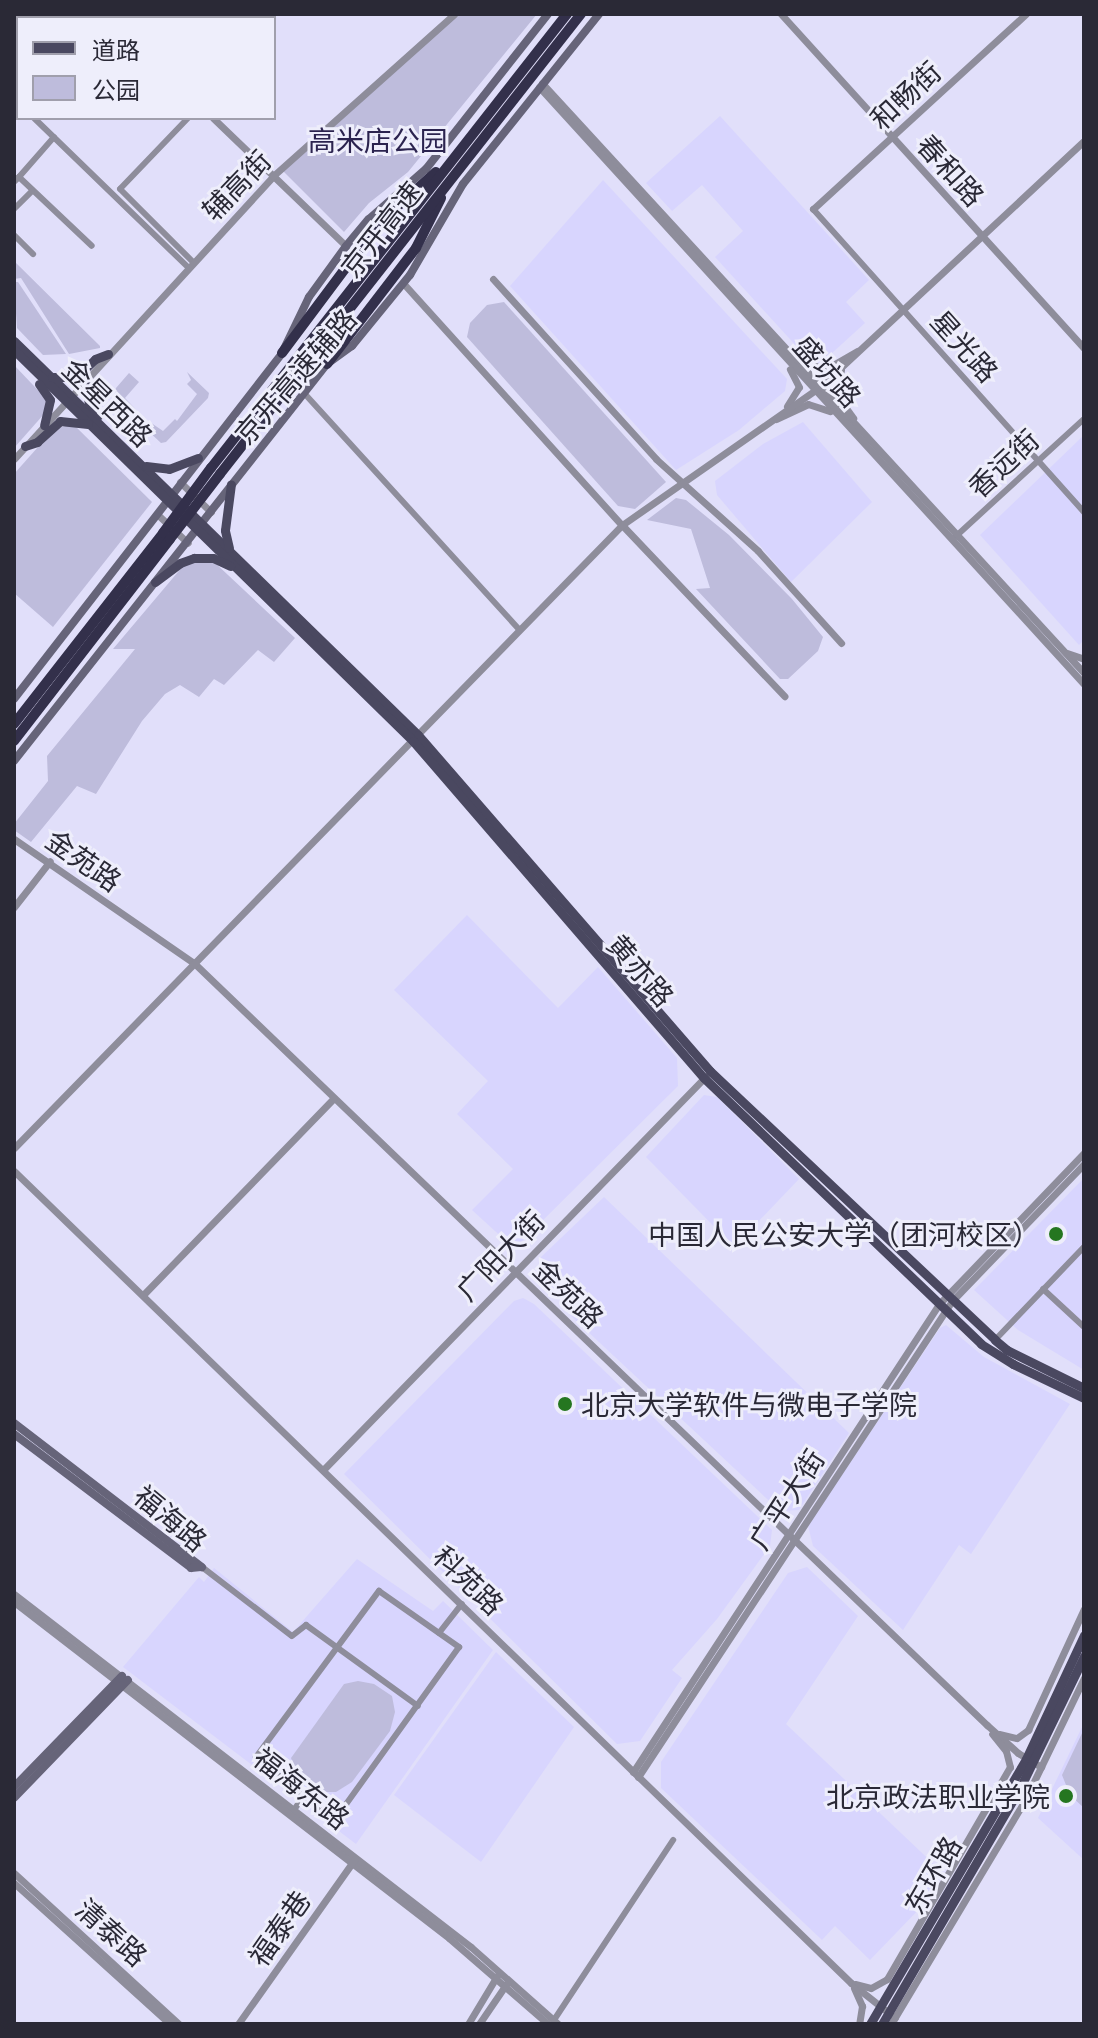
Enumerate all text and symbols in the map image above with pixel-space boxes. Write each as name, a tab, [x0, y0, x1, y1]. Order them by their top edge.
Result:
legend	[16, 16, 276, 120]
text: 道路	[92, 35, 140, 64]
street label: 和畅街	[863, 54, 947, 136]
text: 公园	[92, 75, 140, 104]
park label: 高米店公园	[308, 123, 448, 157]
street label: 春和路	[910, 128, 992, 212]
street label: 辅高街	[195, 143, 277, 227]
street label: 京开高速	[333, 175, 429, 283]
street label: 京开高速辅路	[227, 302, 363, 450]
street label: 星光路	[924, 304, 1006, 388]
street label: 盛坊路	[787, 329, 869, 413]
street label: 金星西路	[56, 351, 160, 453]
street label: 香远街	[961, 422, 1045, 504]
street label: 金苑路	[40, 822, 128, 898]
street label: 黄亦路	[601, 927, 681, 1013]
street label: 广阳大街	[449, 1203, 551, 1307]
place label: 中国人民公安大学（团河校区）	[648, 1217, 1040, 1251]
marker: 中国人民公安大学（团河校区）	[1047, 1225, 1065, 1243]
street label: 金苑路	[527, 1252, 611, 1334]
place label: 北京大学软件与微电子学院	[581, 1387, 917, 1421]
marker: 北京大学软件与微电子学院	[556, 1395, 574, 1413]
street label: 广平大街	[741, 1443, 831, 1555]
street label: 福海路	[128, 1478, 214, 1558]
street label: 科苑路	[427, 1539, 511, 1621]
street label: 福海东路	[248, 1740, 356, 1836]
place label: 北京政法职业学院	[826, 1779, 1050, 1813]
marker: 北京政法职业学院	[1057, 1787, 1075, 1805]
street label: 东环路	[896, 1830, 968, 1920]
street label: 福泰巷	[241, 1884, 317, 1972]
street label: 清泰路	[70, 1891, 154, 1973]

